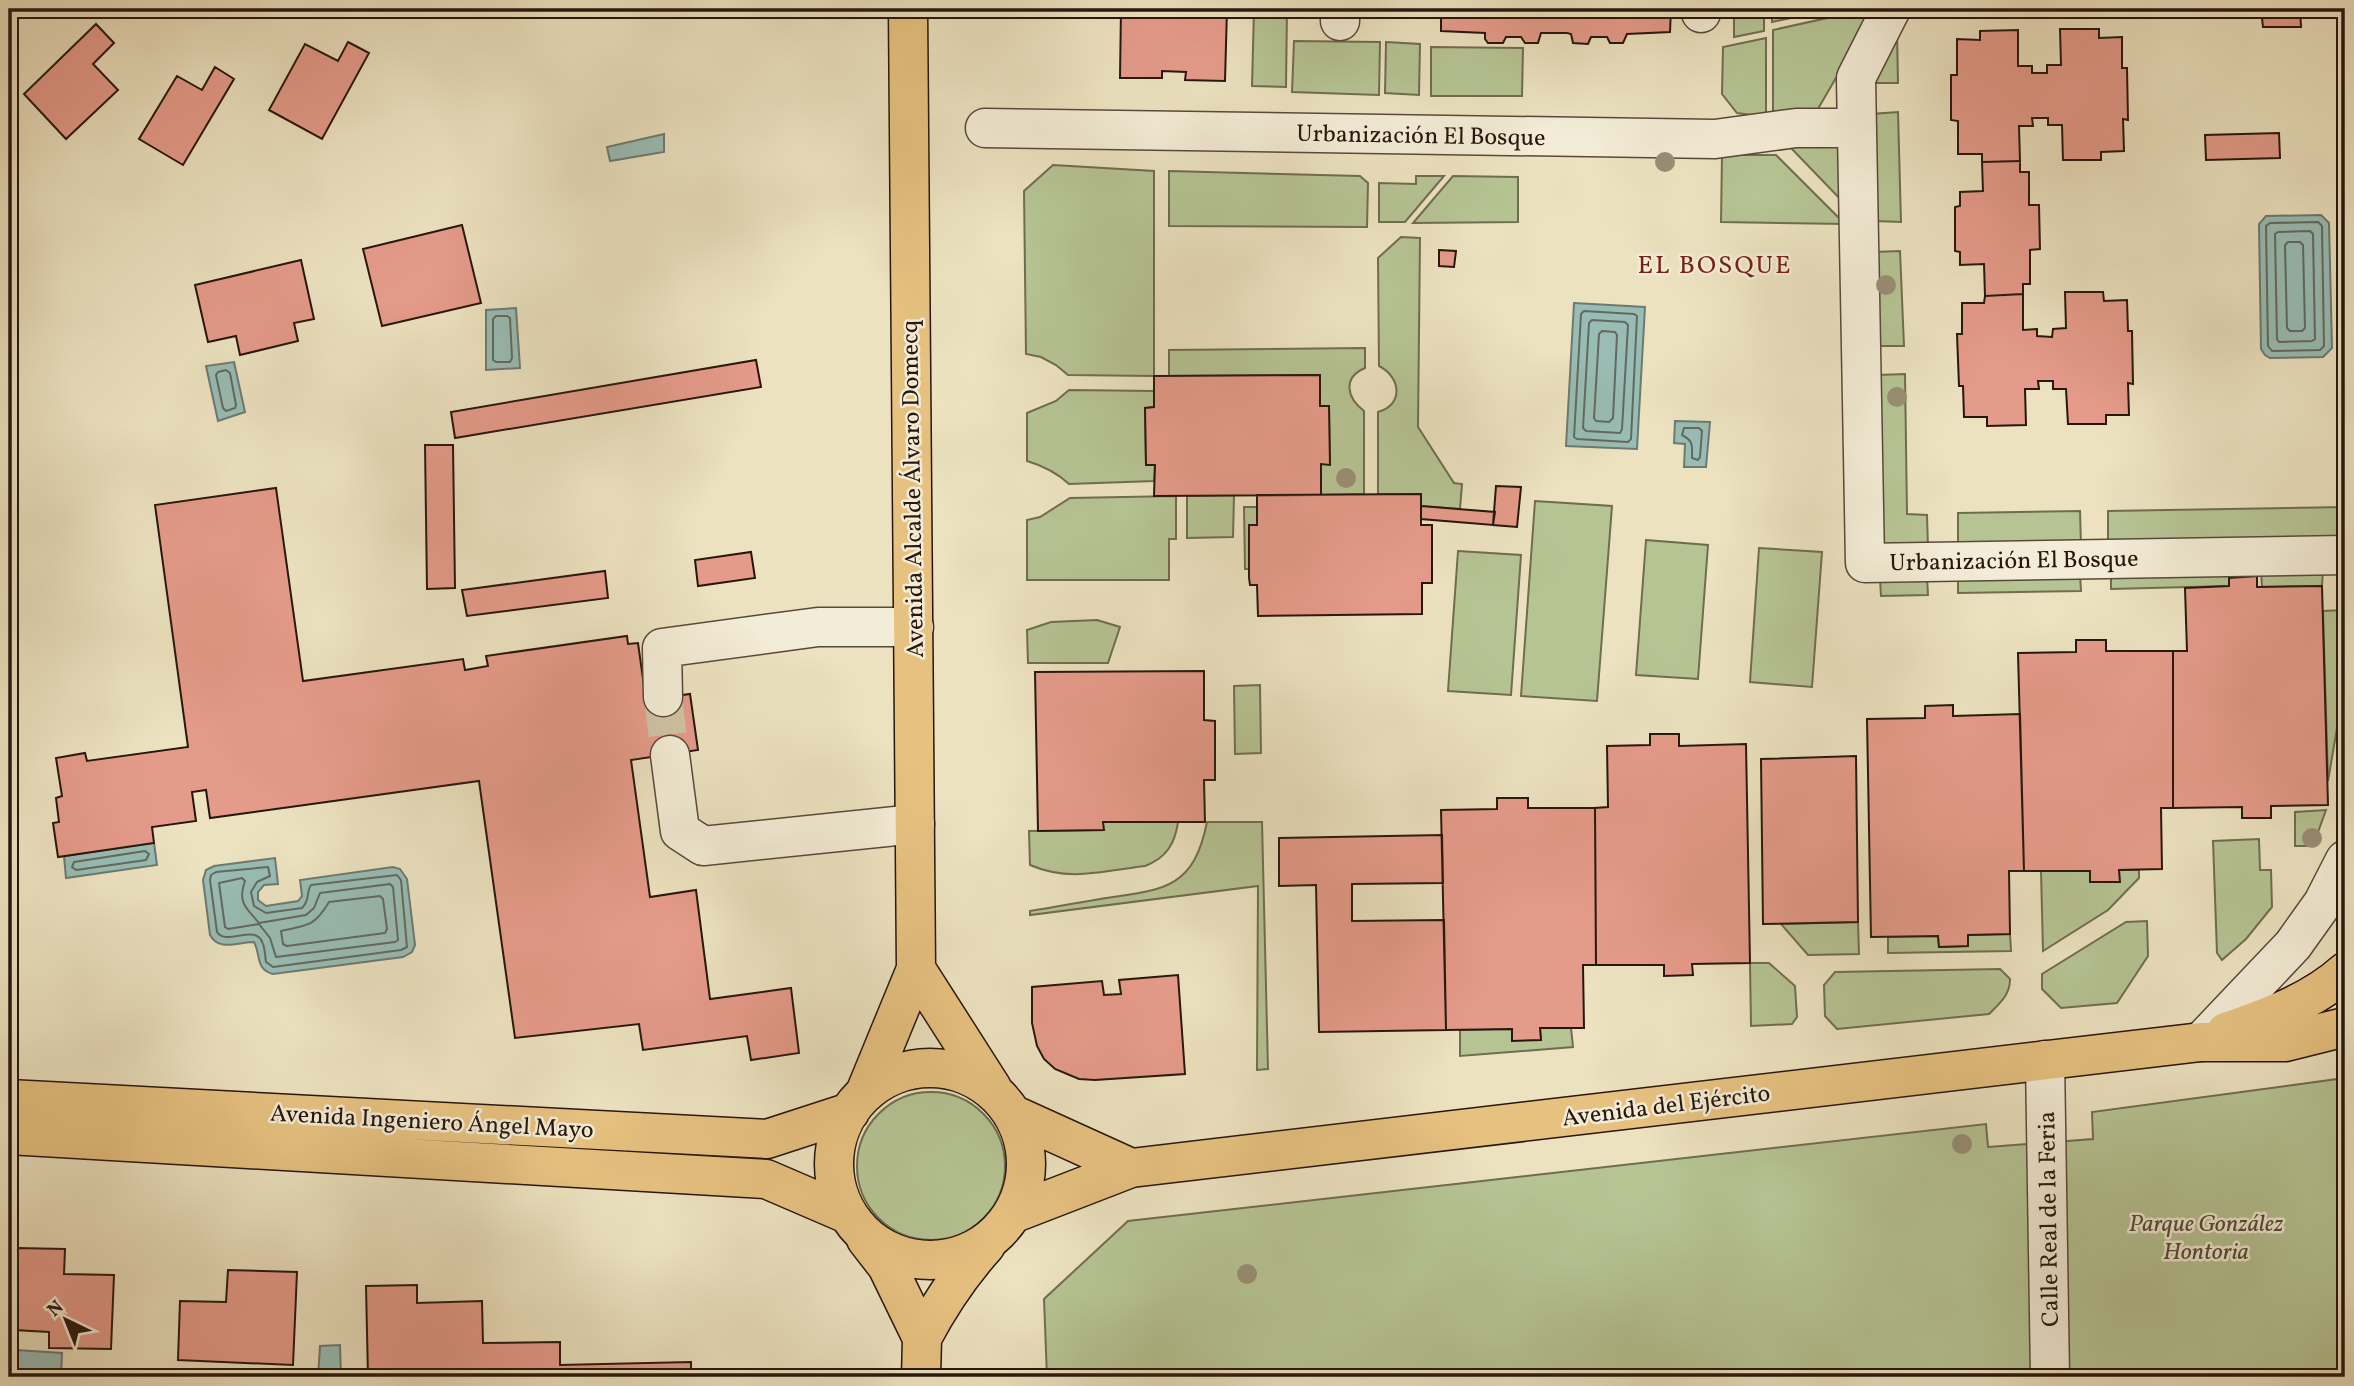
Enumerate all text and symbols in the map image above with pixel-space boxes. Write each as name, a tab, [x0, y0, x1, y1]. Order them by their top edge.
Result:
street label: Urbanización El Bosque	[1296, 118, 1546, 156]
district label: EL BOSQUE	[1637, 248, 1793, 284]
street label: Avenida Alcalde Álvaro Domecq	[894, 320, 934, 658]
street label: Urbanización El Bosque	[1889, 543, 2139, 581]
street label: Avenida del Ejército	[1560, 1077, 1772, 1137]
street label: Avenida Ingeniero Ángel Mayo	[269, 1098, 595, 1148]
street label: Calle Real de la Feria	[2031, 1111, 2069, 1327]
park label: Parque González Hontoria	[2129, 1208, 2284, 1270]
north arrow	[32, 1284, 102, 1354]
text: N	[42, 1295, 70, 1323]

